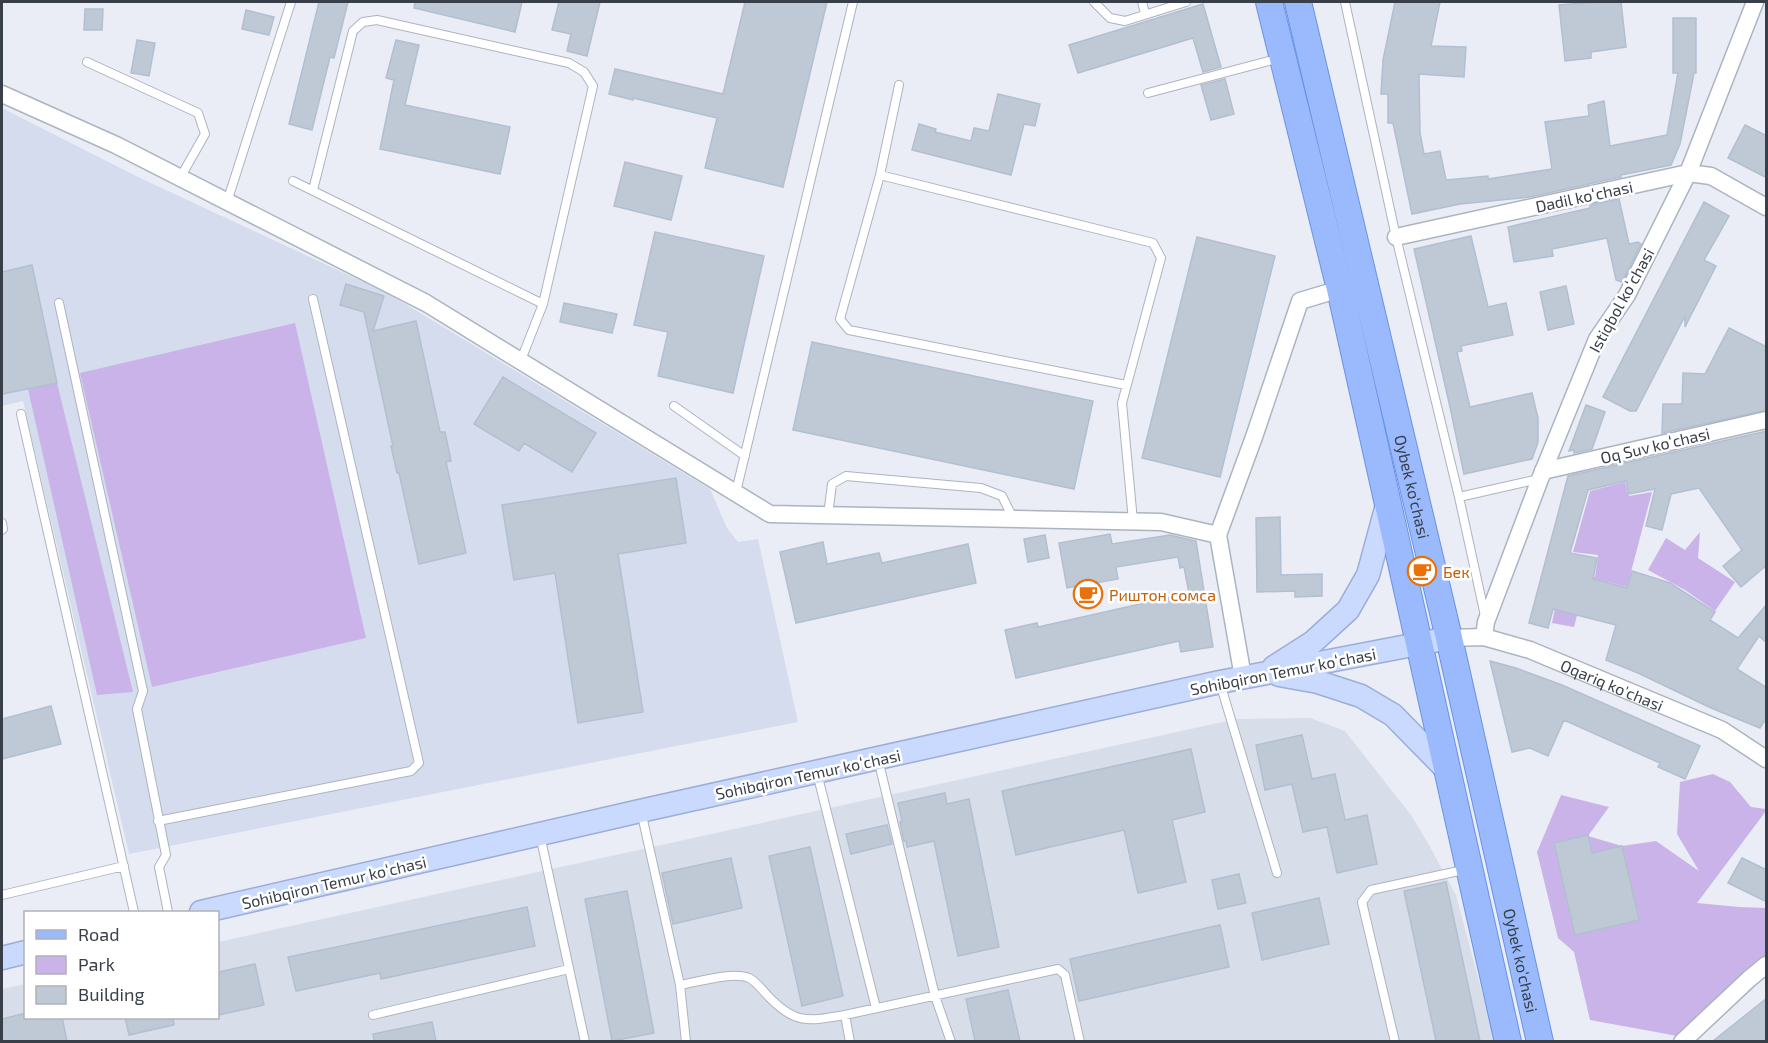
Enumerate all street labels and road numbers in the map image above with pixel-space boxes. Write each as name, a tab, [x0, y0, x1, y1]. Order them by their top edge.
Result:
street label: Dadil koʻchasi	[1534, 176, 1634, 216]
street label: Istiqbol koʻchasi	[1585, 245, 1657, 355]
street label: Oq Suv koʻchasi	[1598, 423, 1712, 467]
street label: Oybek ko‘chasi	[1392, 433, 1435, 540]
street label: Sohibqiron Temur koʻchasi	[1188, 644, 1378, 698]
street label: Oqariq ko'chasi	[1558, 654, 1667, 714]
street label: Sohibqiron Temur koʻchasi	[714, 745, 902, 803]
street label: Sohibqiron Temur koʻchasi	[240, 852, 428, 912]
street label: Oybek ko‘chasi	[1501, 906, 1543, 1014]

